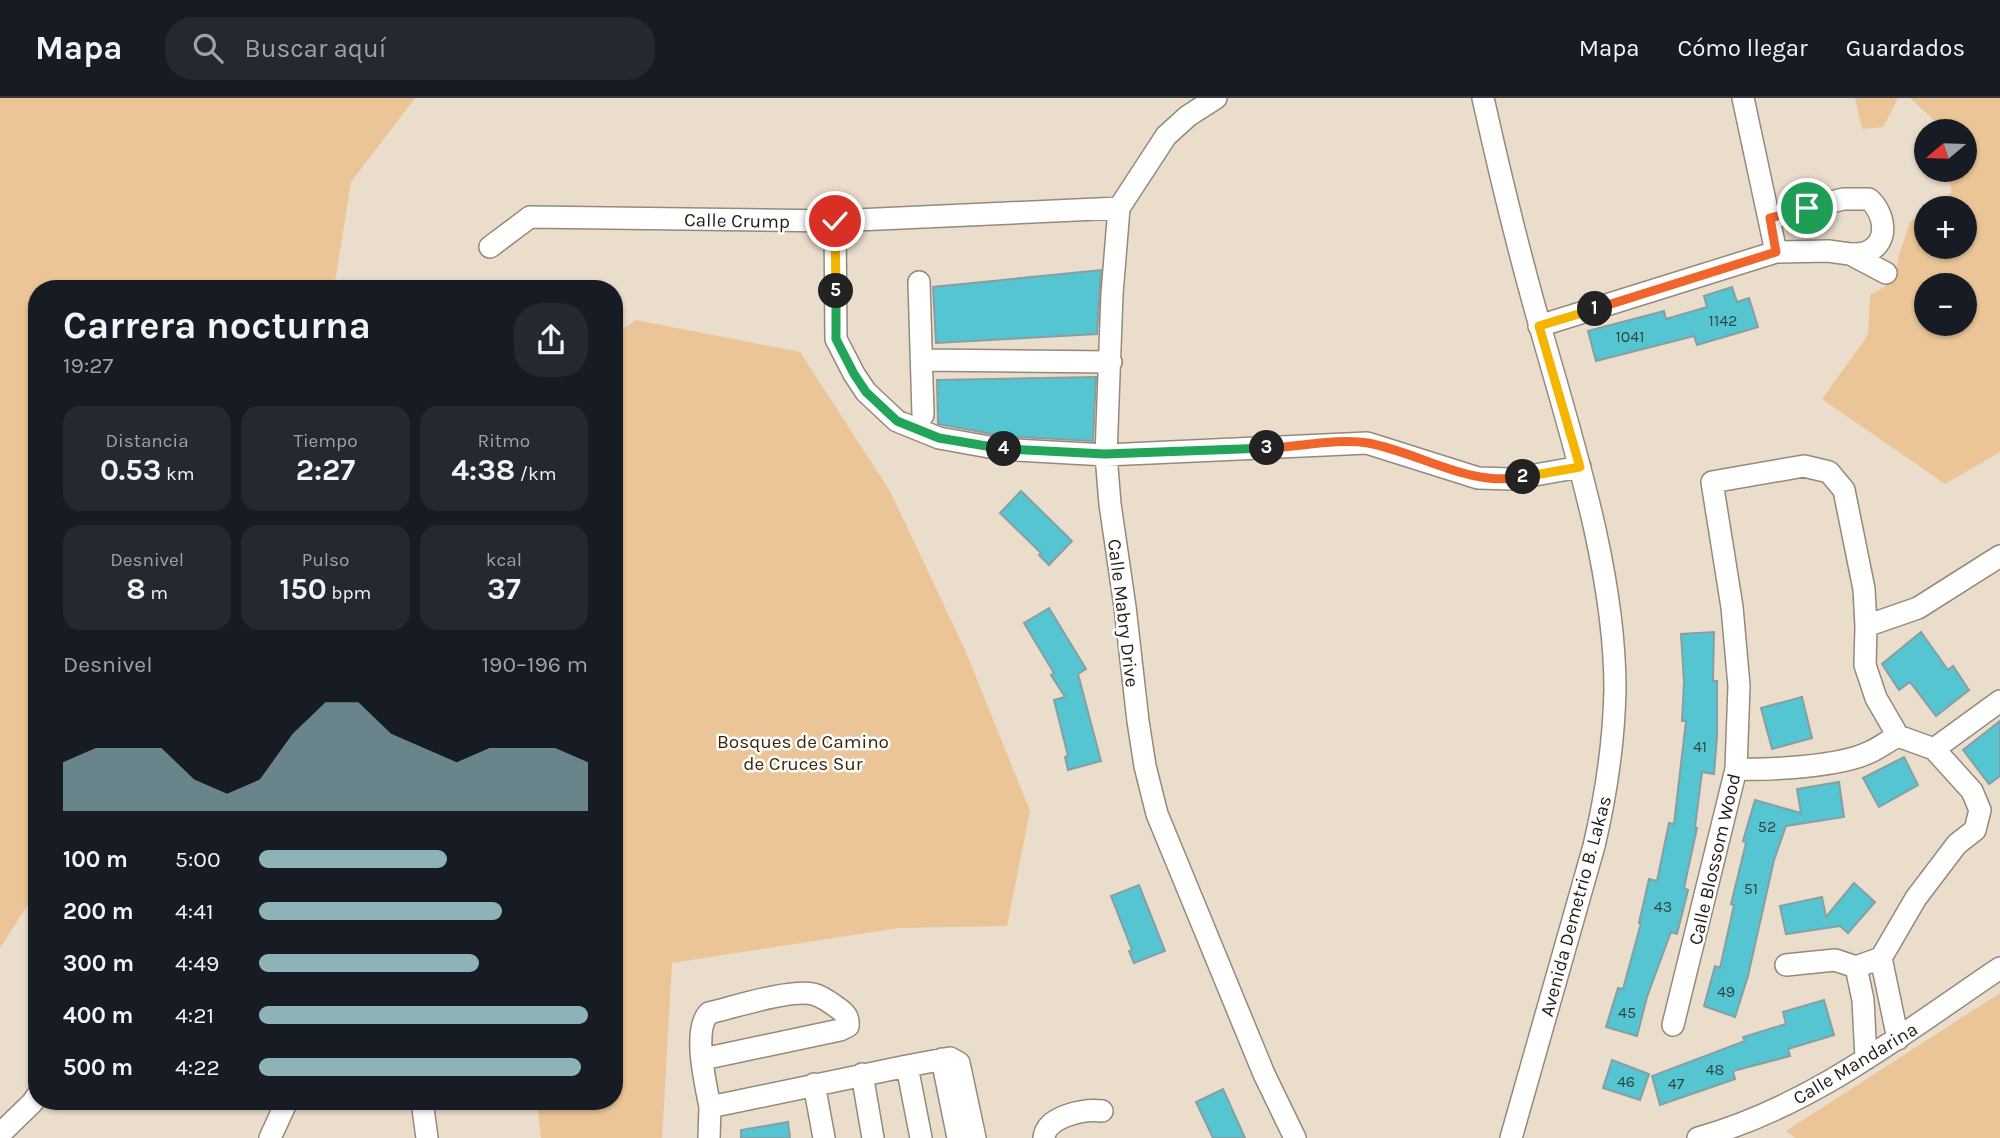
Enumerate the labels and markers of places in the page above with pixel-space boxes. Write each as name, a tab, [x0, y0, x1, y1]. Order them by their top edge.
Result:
pin	[1777, 178, 1837, 238]
pin	[805, 191, 865, 251]
pin: 5	[818, 274, 854, 308]
pin: 1	[1578, 292, 1612, 326]
pin: 3	[1250, 430, 1284, 466]
pin: 4	[986, 432, 1021, 466]
pin: 2	[1506, 460, 1540, 494]

